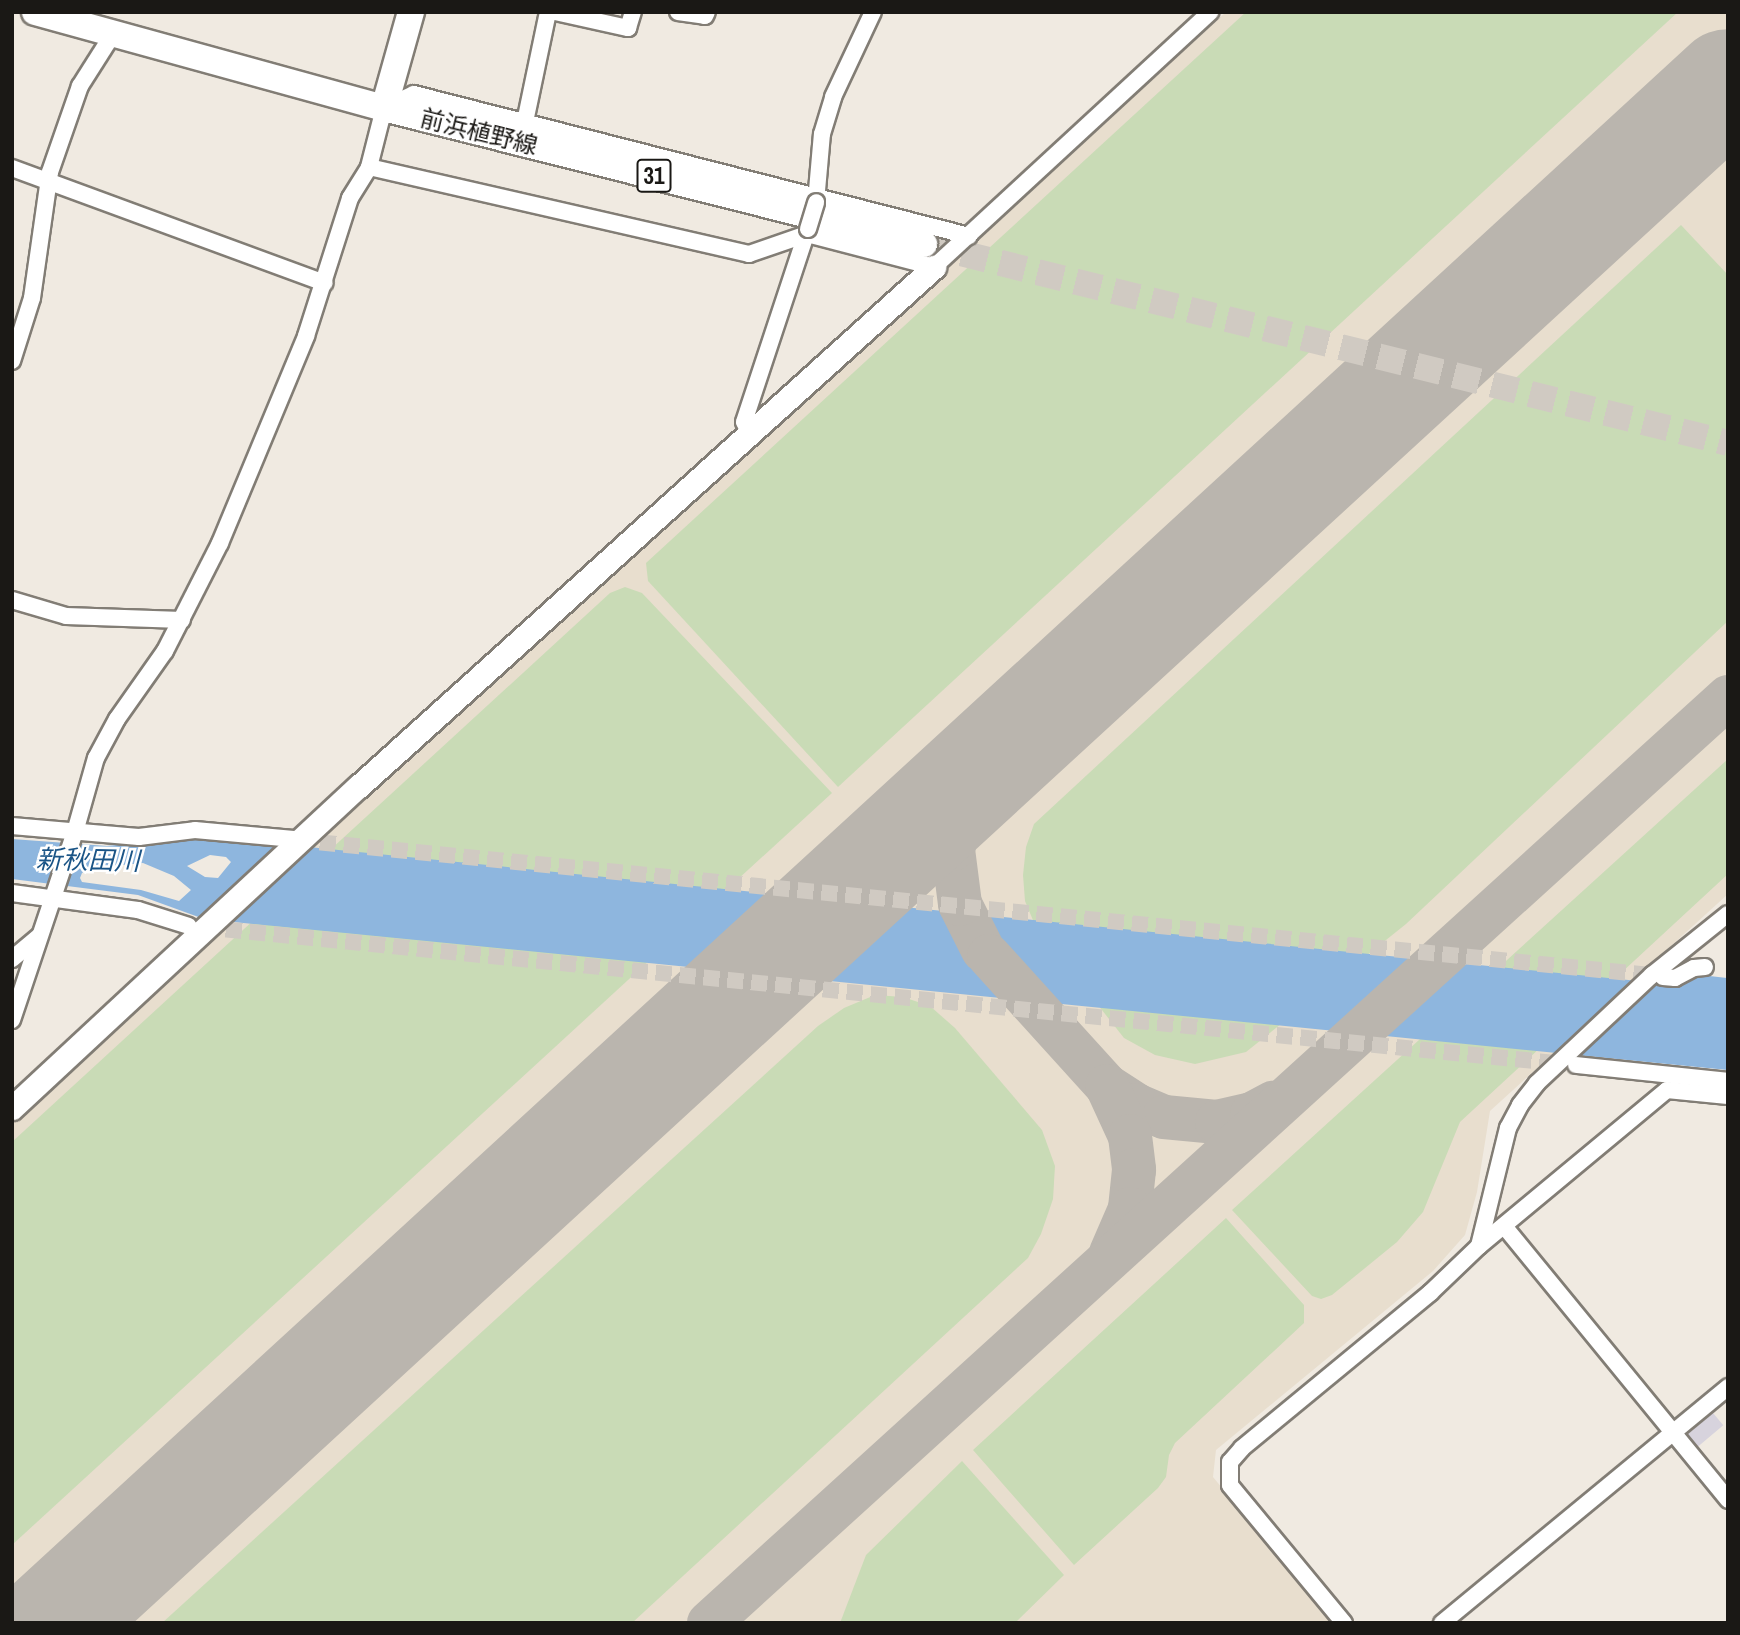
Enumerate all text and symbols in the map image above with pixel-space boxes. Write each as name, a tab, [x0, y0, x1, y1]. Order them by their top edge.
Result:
street label: 前浜植野線	[417, 104, 541, 160]
road number: 31	[636, 156, 672, 196]
water label: 新秋田川	[36, 843, 140, 877]

